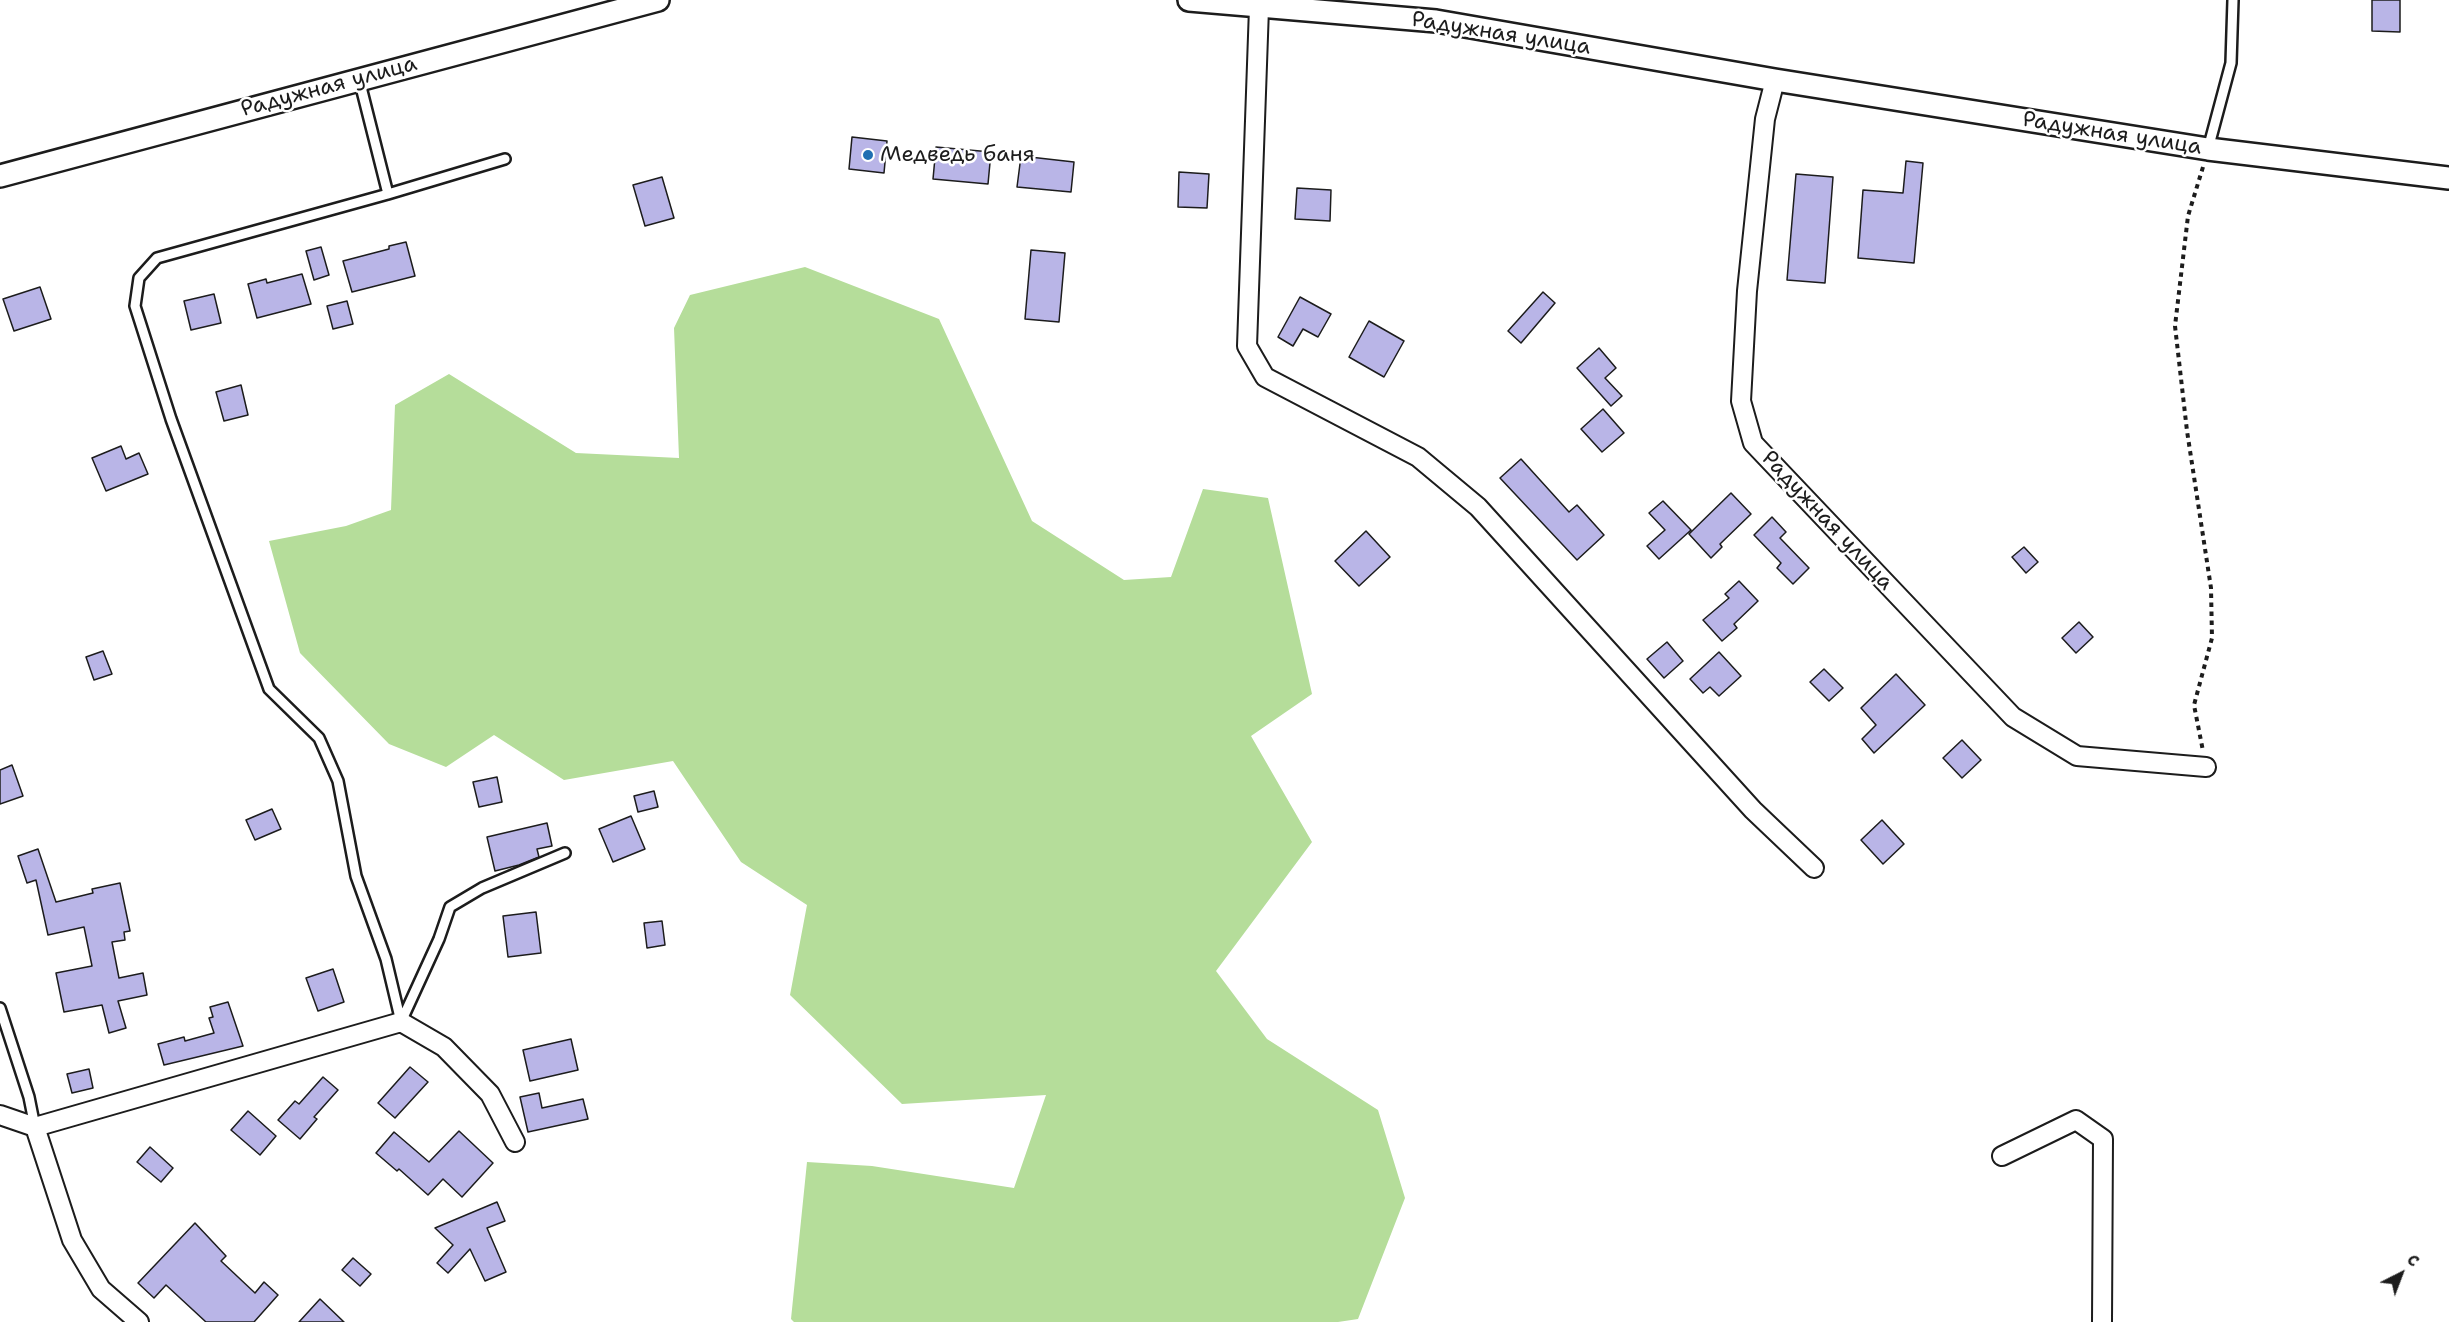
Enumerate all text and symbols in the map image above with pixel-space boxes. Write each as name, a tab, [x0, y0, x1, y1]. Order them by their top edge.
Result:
street label: Радужная улица	[1410, 7, 1592, 61]
street label: Радужная улица	[238, 51, 420, 123]
street label: Радужная улица	[2021, 107, 2203, 161]
place label: Медведь баня	[880, 142, 1035, 168]
marker: Медведь баня	[861, 148, 875, 162]
street label: Радужная улица	[1756, 446, 1898, 596]
north arrow	[2371, 1244, 2431, 1304]
text: С	[2403, 1249, 2424, 1271]

